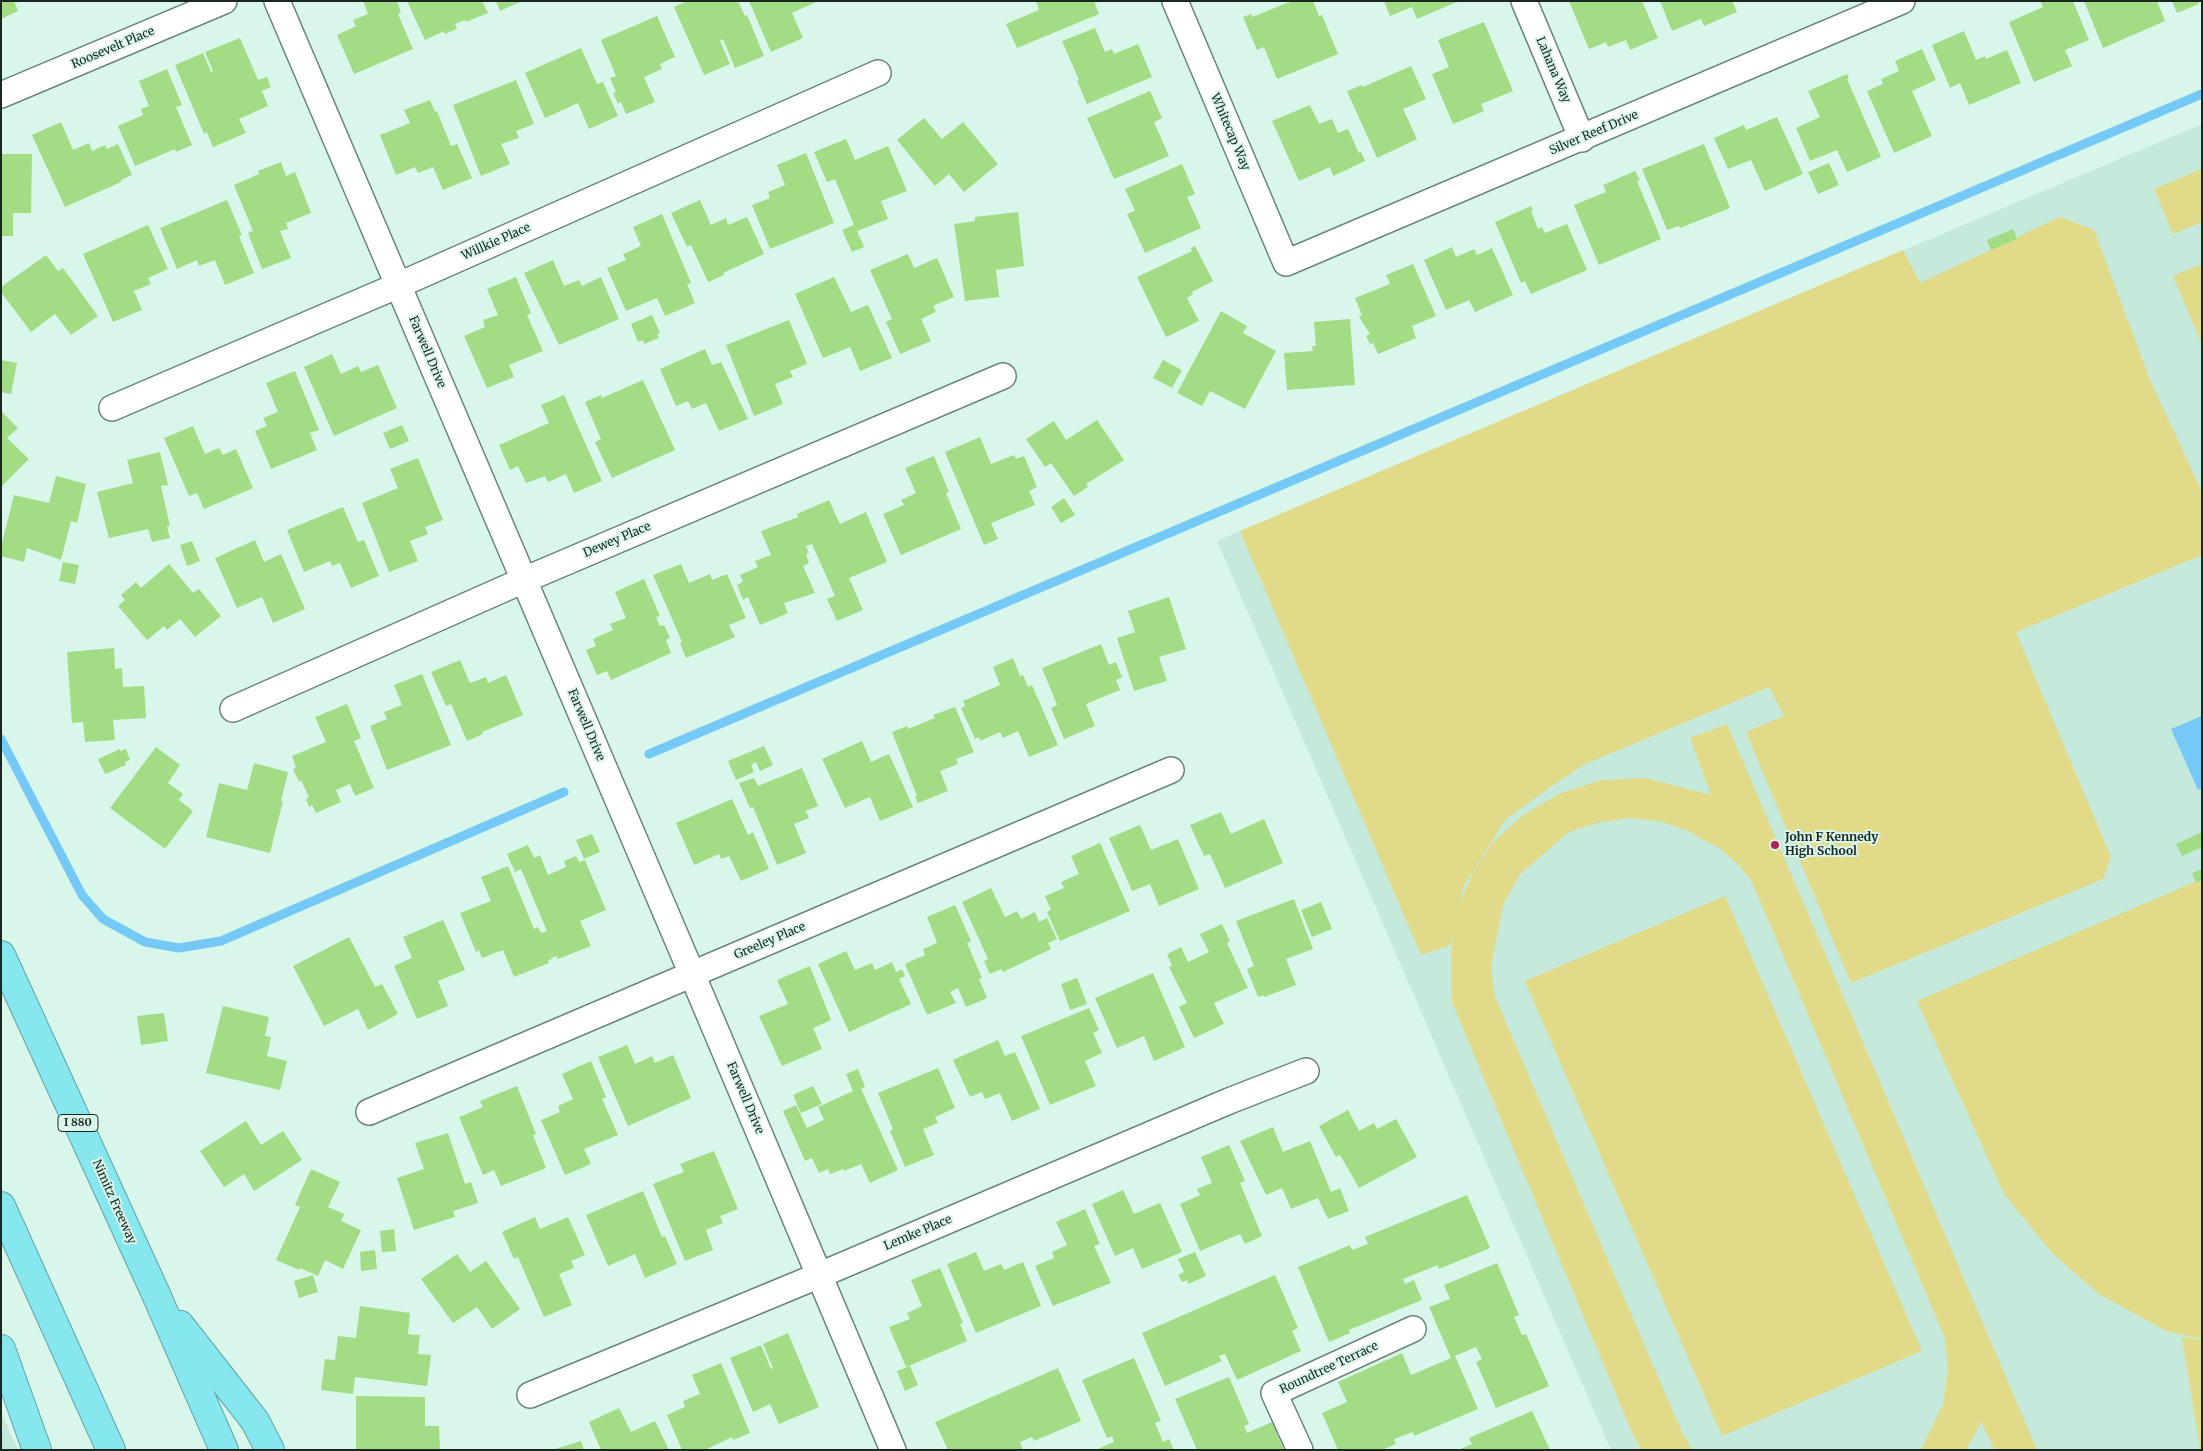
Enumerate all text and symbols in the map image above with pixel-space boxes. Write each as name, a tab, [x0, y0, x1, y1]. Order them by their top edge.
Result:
street label: Roosevelt Place	[69, 24, 157, 72]
street label: Lahana Way	[1533, 35, 1573, 105]
street label: Whitecap Way	[1207, 91, 1253, 173]
street label: Silver Reef Drive	[1547, 108, 1641, 158]
street label: Willkie Place	[459, 220, 533, 264]
street label: Farwell Drive	[405, 314, 449, 390]
street label: Dewey Place	[581, 519, 653, 561]
street label: Farwell Drive	[564, 687, 608, 763]
place label: John F Kennedy High School	[1785, 831, 1878, 859]
marker: John F Kennedy High School	[1769, 839, 1781, 851]
street label: Greeley Place	[732, 920, 808, 962]
street label: Farwell Drive	[723, 1060, 767, 1136]
road number: I 880	[58, 1114, 98, 1132]
street label: Nimitz Freeway	[89, 1158, 139, 1246]
street label: Lemke Place	[882, 1212, 954, 1254]
street label: Roundtree Terrace	[1277, 1339, 1381, 1397]

